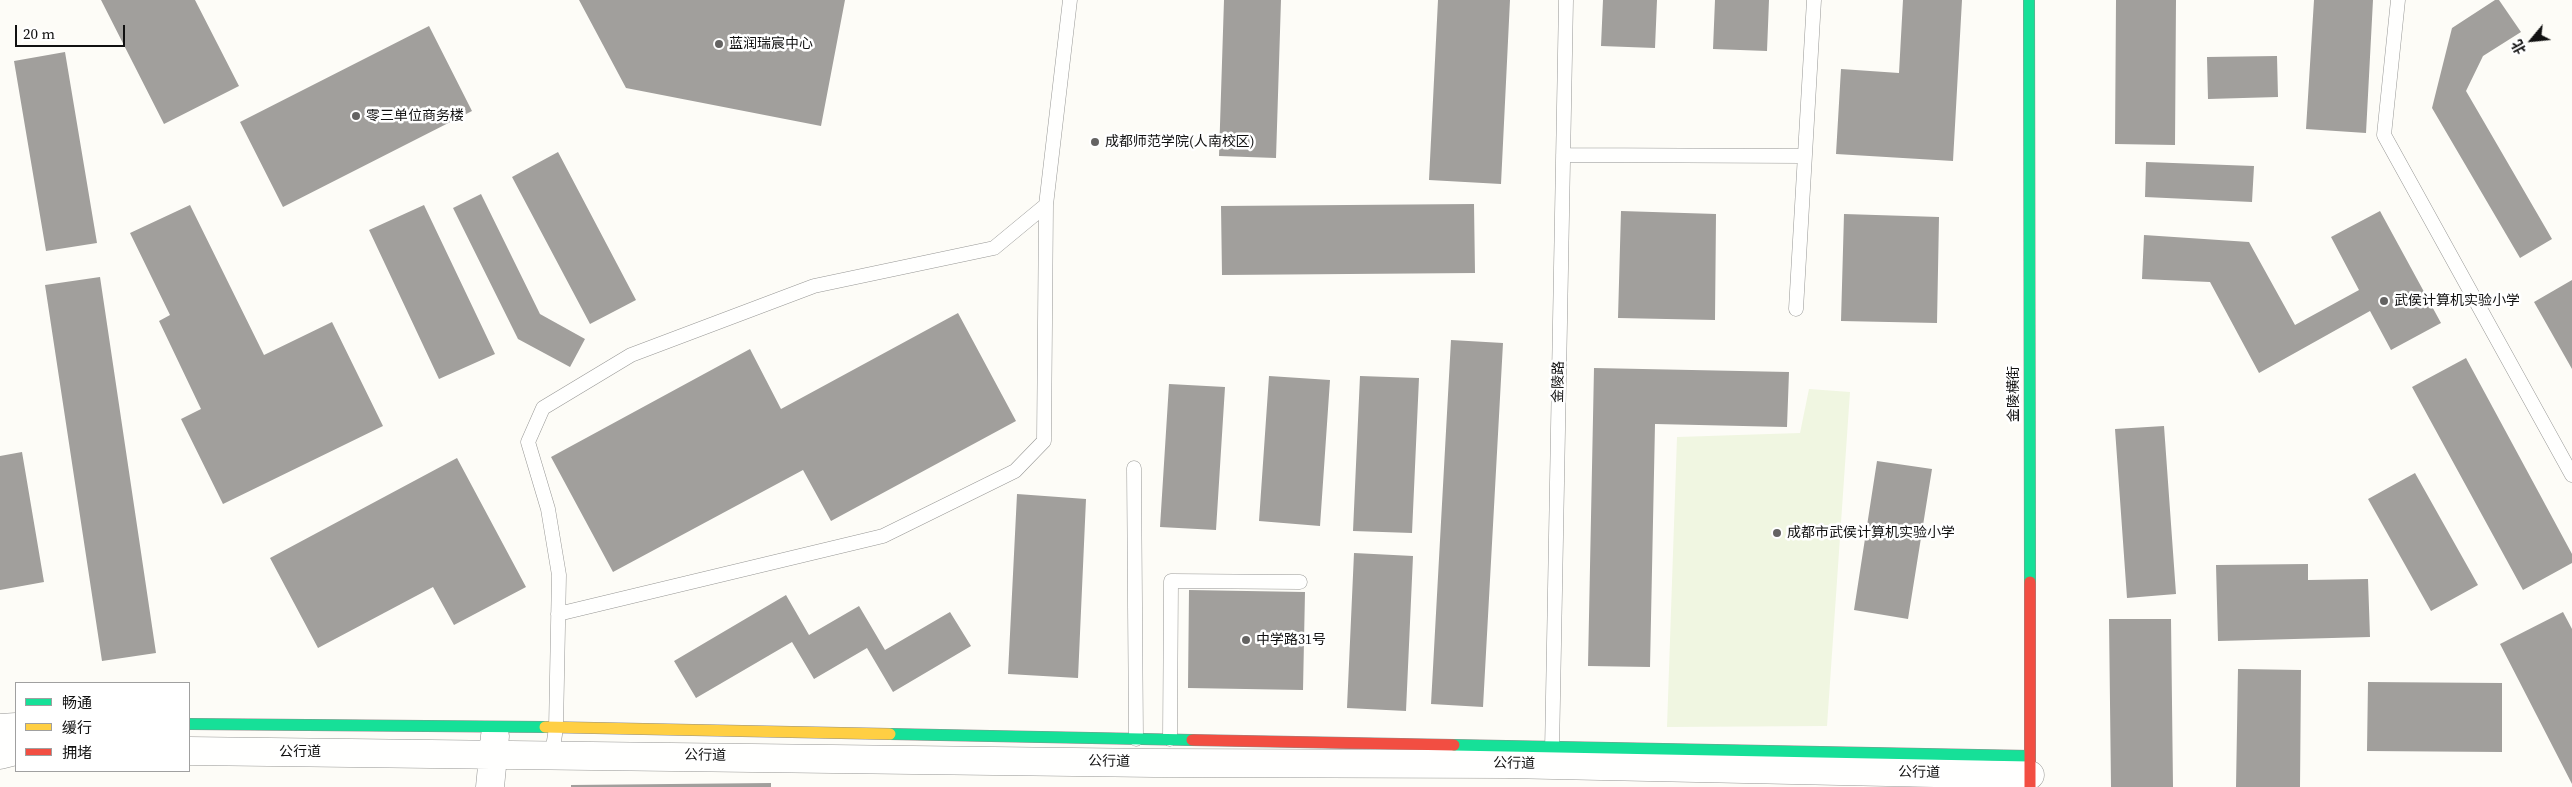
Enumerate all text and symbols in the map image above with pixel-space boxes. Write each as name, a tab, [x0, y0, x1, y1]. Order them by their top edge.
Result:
scale bar	[18, 15, 128, 47]
north arrow	[2507, 15, 2557, 65]
text: 20 m	[23, 23, 55, 44]
place label: 蓝润瑞宸中心	[729, 36, 813, 52]
text: 北	[2507, 36, 2531, 58]
marker: 蓝润瑞宸中心	[713, 38, 725, 50]
place label: 零三单位商务楼	[366, 108, 464, 124]
marker: 零三单位商务楼	[350, 110, 362, 122]
place label: 成都师范学院(人南校区)	[1105, 134, 1254, 150]
marker: 成都师范学院(人南校区)	[1089, 136, 1101, 148]
place label: 武侯计算机实验小学	[2394, 293, 2520, 309]
marker: 武侯计算机实验小学	[2378, 295, 2390, 307]
street label: 金陵路	[1550, 361, 1568, 403]
street label: 金陵横街	[2006, 366, 2022, 422]
place label: 成都市武侯计算机实验小学	[1787, 525, 1955, 541]
marker: 成都市武侯计算机实验小学	[1771, 527, 1783, 539]
place label: 中学路31号	[1256, 632, 1326, 648]
marker: 中学路31号	[1240, 634, 1252, 646]
legend	[15, 682, 190, 772]
text: 畅通	[62, 692, 92, 713]
text: 缓行	[62, 717, 92, 738]
text: 拥堵	[62, 742, 92, 763]
street label: 公行道	[279, 744, 321, 760]
street label: 公行道	[684, 747, 726, 765]
street label: 公行道	[1088, 753, 1130, 771]
street label: 公行道	[1493, 755, 1535, 773]
street label: 公行道	[1898, 764, 1940, 782]

